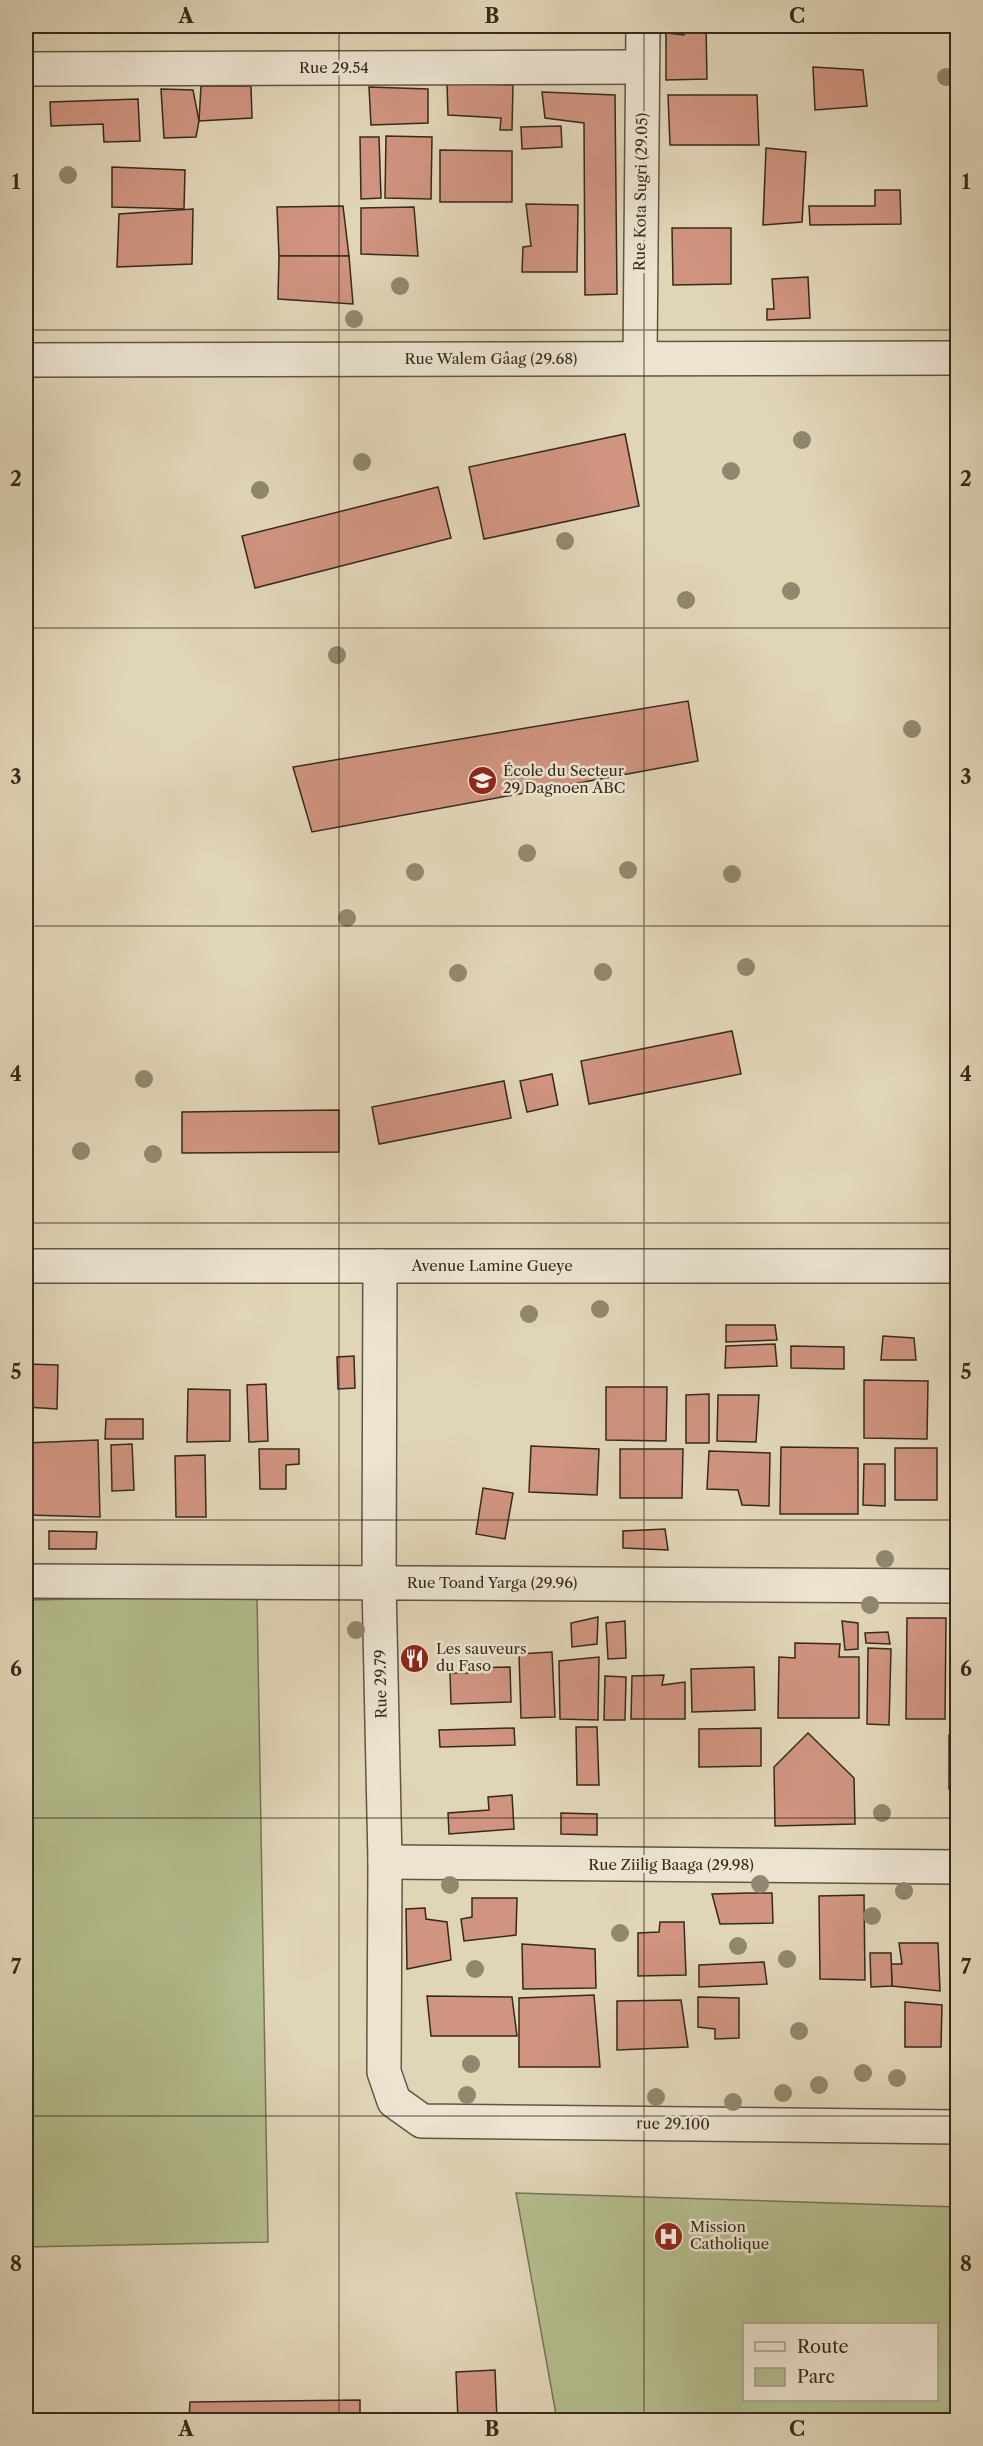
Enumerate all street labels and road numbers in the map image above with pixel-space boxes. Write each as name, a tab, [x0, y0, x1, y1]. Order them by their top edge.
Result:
street label: Rue 29.54	[299, 58, 369, 77]
street label: Rue Kota Sugri (29.05)	[630, 113, 651, 271]
street label: Rue Walem Gâag (29.68)	[405, 349, 577, 368]
street label: Avenue Lamine Gueye	[410, 1256, 573, 1275]
street label: Rue Toand Yarga (29.96)	[407, 1573, 577, 1592]
street label: Rue 29.79	[370, 1649, 391, 1719]
street label: Rue Ziilig Baaga (29.98)	[588, 1855, 754, 1874]
street label: rue 29.100	[636, 2113, 710, 2134]

